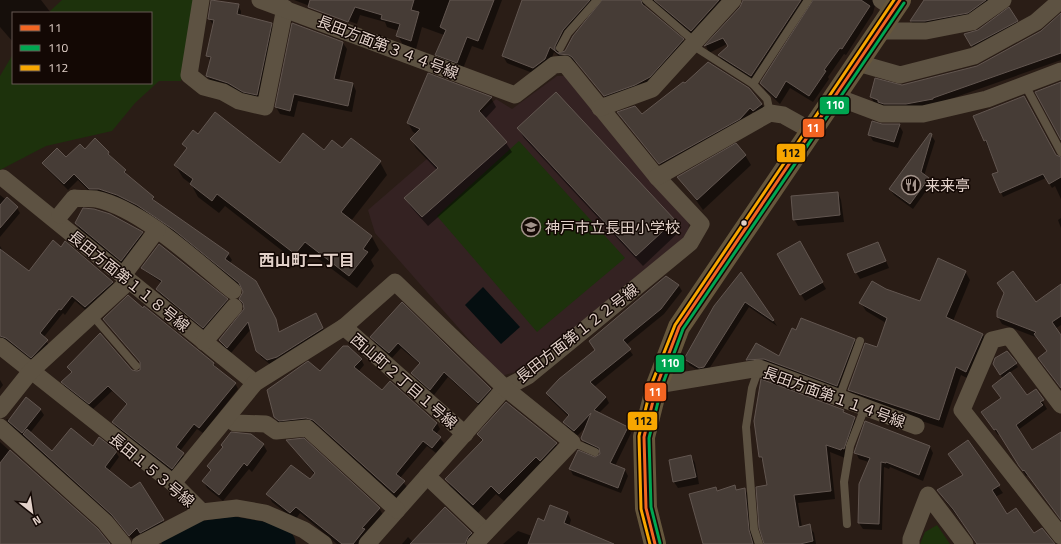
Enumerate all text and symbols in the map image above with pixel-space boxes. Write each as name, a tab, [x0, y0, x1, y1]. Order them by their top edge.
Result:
street label: 長田方面第３４４号線	[314, 9, 462, 85]
legend	[12, 12, 152, 84]
text: 11	[48, 18, 61, 37]
text: 110	[48, 38, 68, 57]
text: 112	[48, 58, 68, 77]
line badge: 110	[819, 96, 850, 115]
text: 110	[826, 97, 844, 113]
line badge: 11	[802, 118, 825, 138]
text: 11	[807, 120, 819, 136]
line badge: 112	[776, 143, 806, 163]
text: 112	[782, 145, 800, 161]
restaurant icon: 来来亭	[900, 174, 922, 196]
place label: 来来亭	[925, 174, 970, 197]
school or university icon: 神戸市立長田小学校	[520, 216, 542, 238]
place label: 神戸市立長田小学校	[545, 216, 680, 239]
unlabelled marker	[739, 218, 749, 228]
street label: 長田方面第１１８号線	[63, 225, 195, 337]
district label: 西山町二丁目	[259, 248, 355, 272]
street label: 長田方面第１２２号線	[511, 278, 643, 388]
street label: 西山町２丁目１号線	[346, 328, 462, 434]
line badge: 110	[655, 354, 685, 373]
text: 110	[661, 355, 679, 371]
street label: 長田方面第１１４号線	[760, 361, 908, 433]
line badge: 11	[644, 382, 667, 402]
text: 11	[649, 384, 661, 400]
line badge: 112	[627, 411, 658, 431]
text: 112	[634, 413, 652, 429]
street label: 長田１５３号線	[104, 427, 200, 513]
north arrow	[12, 492, 52, 532]
text: N	[30, 512, 44, 529]

